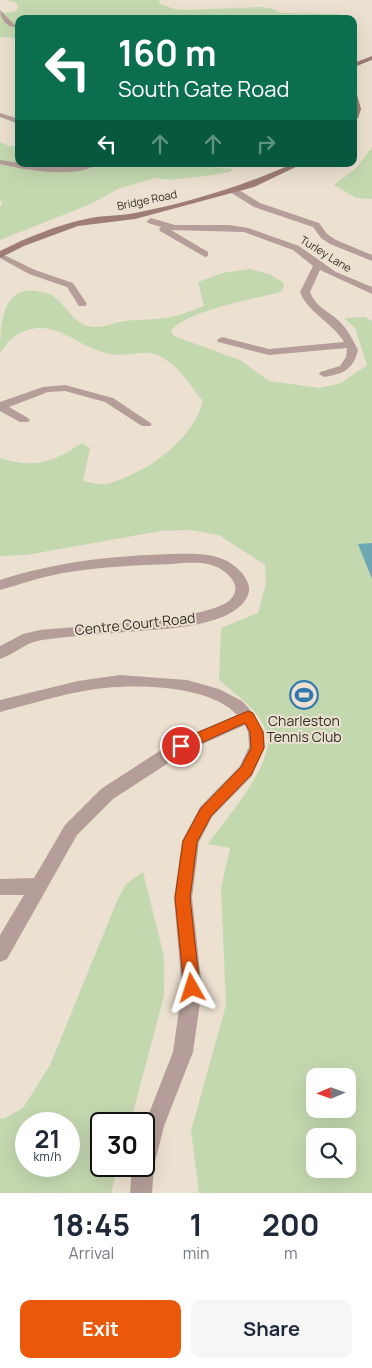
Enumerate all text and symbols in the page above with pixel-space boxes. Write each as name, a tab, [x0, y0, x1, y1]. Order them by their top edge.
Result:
text: 160 m	[118, 29, 217, 77]
icon: left	[35, 35, 100, 100]
text: South Gate Road	[118, 74, 289, 104]
icon: left	[93, 130, 121, 158]
icon: ahead	[146, 130, 174, 158]
icon: ahead	[199, 130, 227, 158]
icon: right	[252, 130, 280, 158]
street label: Bridge Road	[115, 186, 178, 213]
street label: Turley Lane	[298, 232, 355, 276]
street label: Centre Court Road	[74, 608, 196, 639]
sports icon: Charleston Tennis Club	[289, 680, 319, 710]
place label: Charleston Tennis Club	[266, 711, 342, 746]
pin	[160, 725, 202, 767]
icon: arrive	[167, 732, 195, 760]
position arrow	[165, 961, 217, 1013]
north arrow	[306, 1068, 356, 1118]
map controls	[306, 1068, 356, 1178]
speed limit sign: 30	[90, 1112, 155, 1177]
text: 21	[35, 1121, 60, 1156]
button: search	[306, 1128, 356, 1178]
text: km/h	[34, 1148, 61, 1165]
text: 18:45	[53, 1204, 130, 1245]
text: 1	[190, 1204, 203, 1245]
text: 200	[262, 1204, 319, 1245]
text: Arrival	[69, 1242, 114, 1264]
text: min	[183, 1242, 210, 1264]
text: m	[284, 1242, 298, 1264]
button: Exit	[20, 1300, 181, 1358]
button: Share	[191, 1300, 352, 1358]

